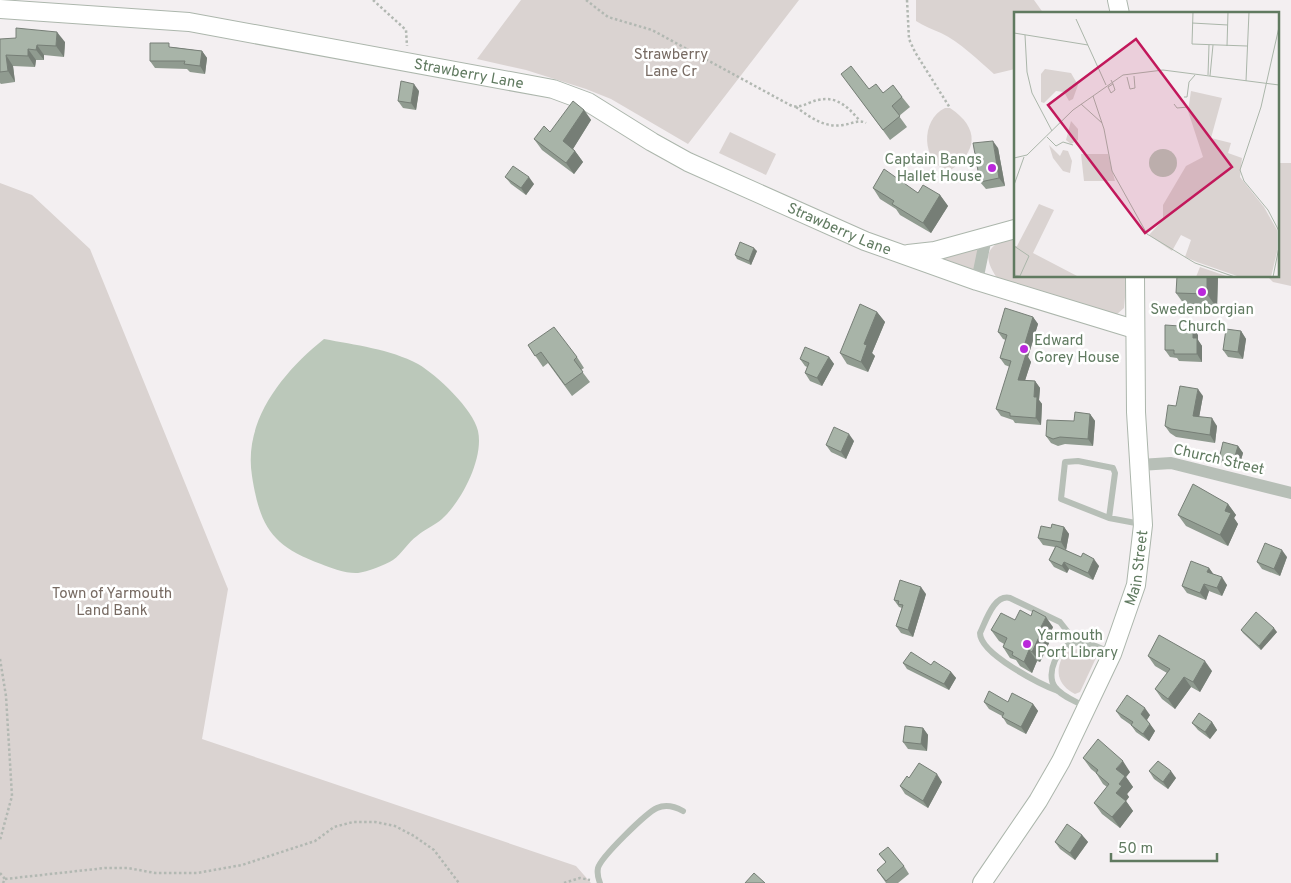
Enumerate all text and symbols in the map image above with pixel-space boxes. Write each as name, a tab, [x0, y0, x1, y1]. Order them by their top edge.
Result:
inset map	[1014, 12, 1278, 278]
park label: Strawberry Lane Cr	[634, 46, 708, 82]
street label: Strawberry Lane	[412, 56, 525, 94]
place label: Captain Bangs Hallet House	[884, 151, 982, 187]
marker: Captain Bangs Hallet House	[986, 162, 998, 174]
street label: Strawberry Lane	[784, 199, 893, 261]
marker: Swedenborgian Church	[1196, 286, 1208, 298]
place label: Swedenborgian Church	[1150, 301, 1254, 337]
place label: Edward Gorey House	[1034, 332, 1120, 368]
marker: Edward Gorey House	[1018, 343, 1030, 355]
street label: Church Street	[1171, 441, 1266, 480]
street label: Main Street	[1121, 529, 1153, 609]
park label: Town of Yarmouth Land Bank	[52, 585, 172, 621]
place label: Yarmouth Port Library	[1037, 627, 1118, 663]
marker: Yarmouth Port Library	[1021, 638, 1033, 650]
scale bar	[1111, 830, 1217, 862]
text: 50 m	[1118, 840, 1153, 859]

